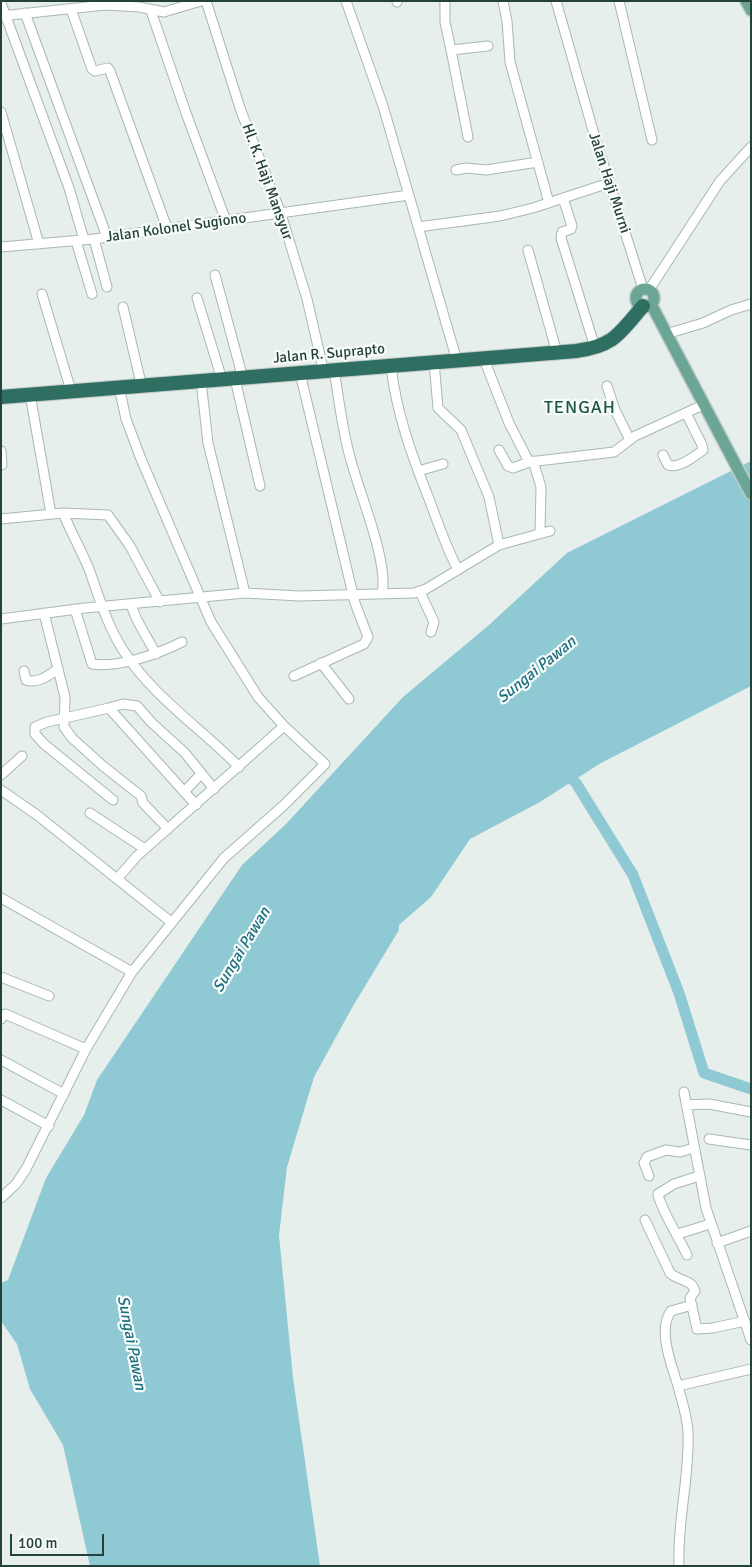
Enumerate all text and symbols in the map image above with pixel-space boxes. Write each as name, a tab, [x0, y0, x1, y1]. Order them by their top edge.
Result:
street label: Hl. K. Haji Mansyur	[238, 121, 296, 243]
street label: Jalan Haji Murni	[584, 130, 634, 236]
street label: Jalan Kolonel Sugiono	[105, 209, 247, 247]
street label: Jalan R. Suprapto	[272, 340, 386, 368]
district label: TENGAH	[543, 397, 617, 419]
water label: Sungai Pawan	[494, 632, 580, 708]
water label: Sungai Pawan	[209, 904, 275, 996]
water label: Sungai Pawan	[112, 1294, 150, 1392]
scale bar	[12, 1524, 106, 1556]
text: 100 m	[18, 1534, 58, 1552]

